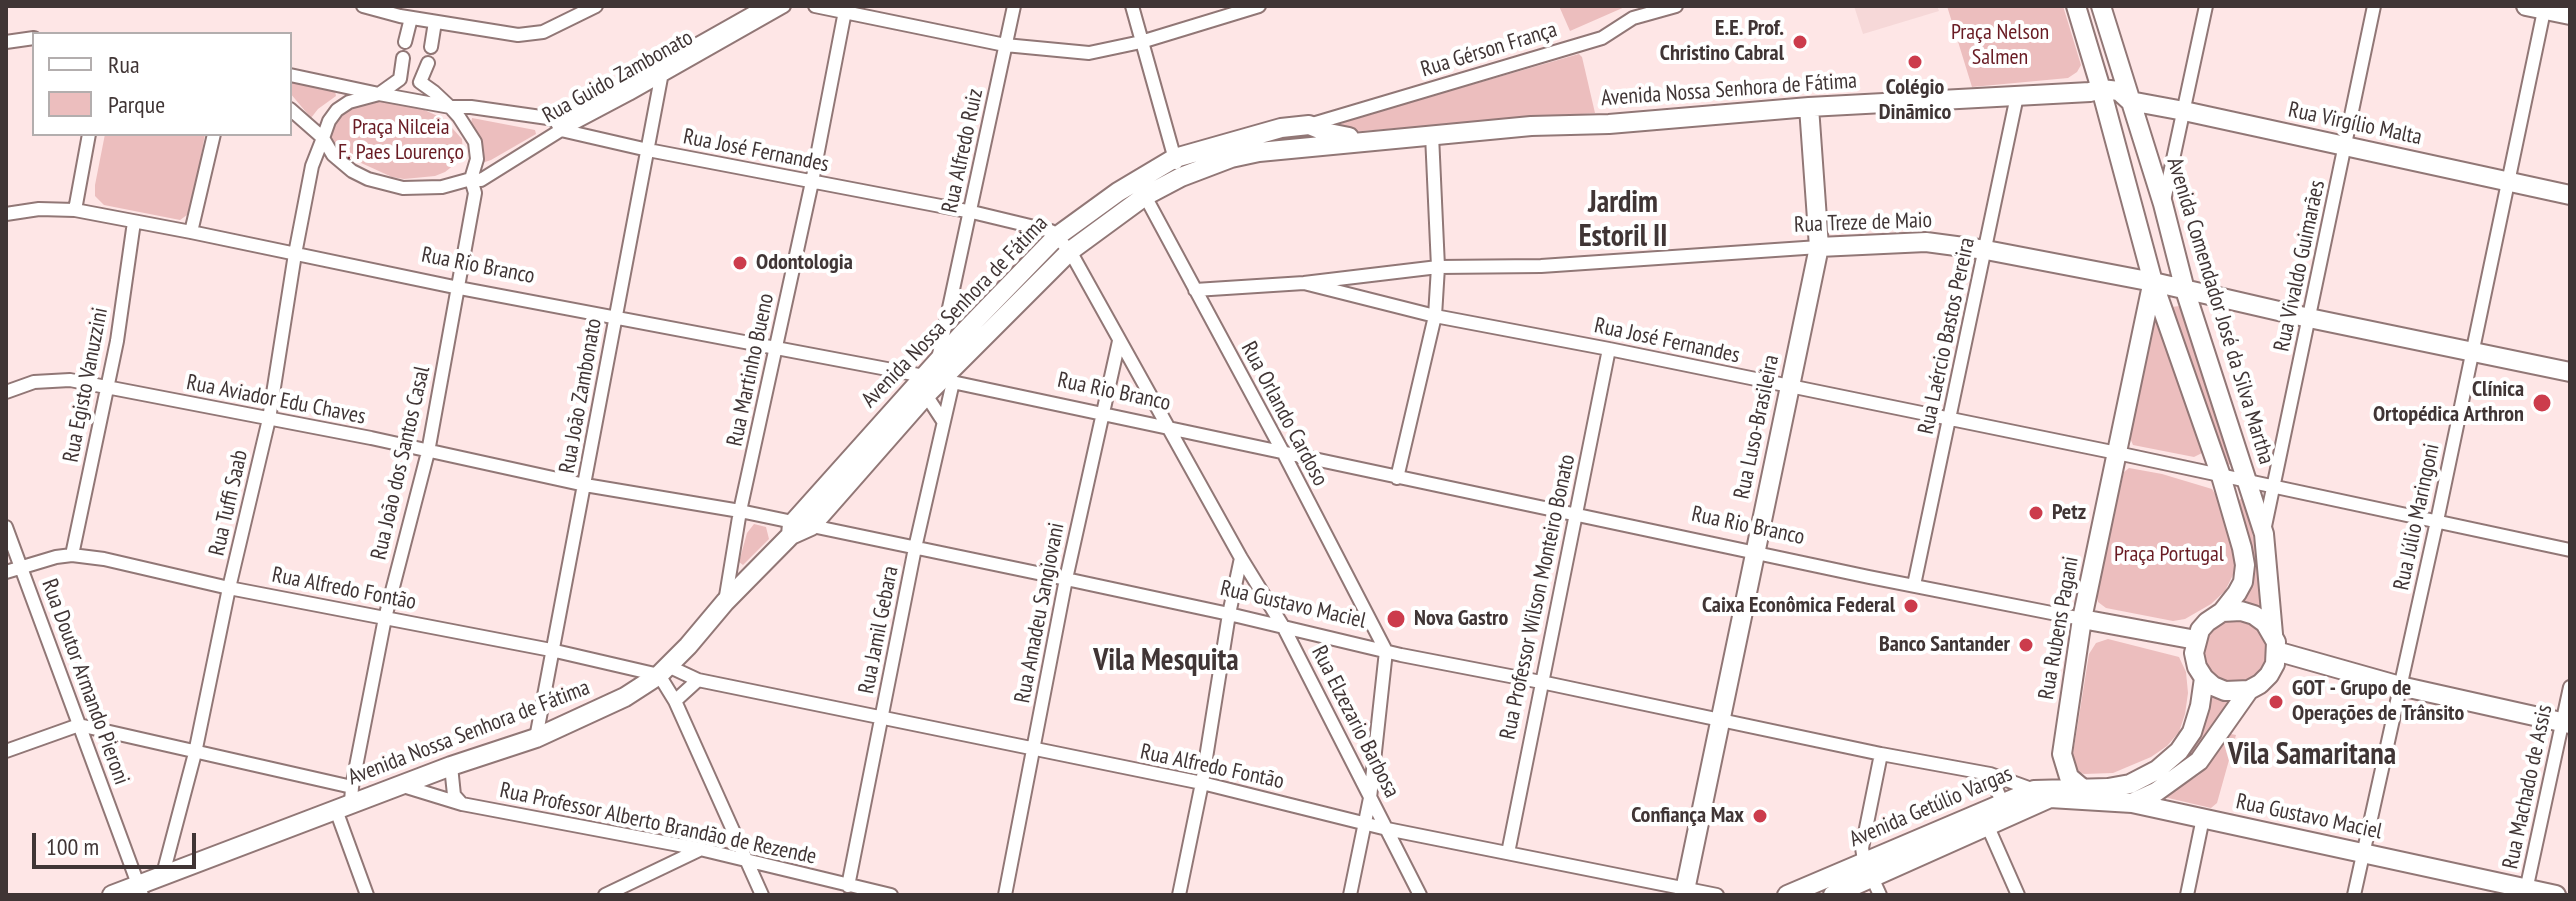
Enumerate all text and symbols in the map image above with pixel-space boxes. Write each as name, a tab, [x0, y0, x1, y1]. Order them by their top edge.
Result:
place label: E.E. Prof. Christino Cabral	[1660, 16, 1784, 68]
street label: Rua Gérson França	[1418, 17, 1560, 83]
park label: Praça Nelson Salmen	[1951, 20, 2049, 72]
street label: Rua Guido Zambonato	[538, 25, 698, 129]
legend	[32, 32, 292, 136]
marker: E.E. Prof. Christino Cabral	[1791, 33, 1809, 51]
text: Rua	[108, 49, 140, 80]
marker: Colégio Dinãmico	[1906, 53, 1924, 71]
street label: Avenida Nossa Senhora de Fátima	[1600, 68, 1858, 112]
place label: Colégio Dinãmico	[1879, 75, 1951, 126]
street label: Rua Alfredo Ruiz	[937, 86, 989, 216]
text: Parque	[108, 89, 165, 120]
street label: Rua Virgílio Malta	[2286, 97, 2424, 151]
park label: Praça Nilceia F. Paes Lourenço	[338, 115, 464, 166]
street label: Rua José Fernandes	[681, 124, 831, 178]
street label: Avenida Comendador José da Silva Martha	[2161, 155, 2279, 467]
street label: Rua Vivaldo Guimarães	[2269, 178, 2331, 354]
district label: Jardim Estoril II	[1579, 185, 1667, 256]
street label: Rua Treze de Maio	[1793, 207, 1933, 239]
street label: Avenida Nossa Senhora de Fátima	[856, 211, 1054, 413]
street label: Rua Laércio Bastos Pereira	[1913, 235, 1981, 437]
street label: Rua Rio Branco	[419, 242, 537, 290]
place label: Odontologia	[756, 250, 853, 276]
marker: Odontologia	[731, 254, 749, 272]
street label: Rua Martinho Bueno	[722, 291, 780, 449]
street label: Rua Egisto Vanuzzini	[58, 305, 114, 465]
street label: Rua José Fernandes	[1592, 313, 1742, 369]
street label: Rua João Zambonato	[554, 317, 608, 475]
street label: Rua Orlando Cardoso	[1235, 337, 1333, 491]
street label: Rua Luso-Brasileira	[1729, 353, 1785, 501]
street label: Rua João dos Santos Casal	[366, 364, 436, 562]
street label: Rua Rio Branco	[1055, 367, 1173, 417]
street label: Rua Aviador Edu Chaves	[184, 370, 368, 430]
place label: Clínica Ortopédica Arthron	[2373, 377, 2524, 428]
marker: Clínica Ortopédica Arthron	[2531, 392, 2553, 414]
street label: Rua Júlio Maringoni	[2389, 441, 2445, 593]
street label: Rua Tuffi Saab	[204, 448, 254, 558]
street label: Rua Professor Wilson Monteiro Bonato	[1495, 452, 1581, 742]
place label: Petz	[2052, 500, 2086, 526]
street label: Rua Rio Branco	[1689, 501, 1807, 551]
marker: Petz	[2027, 504, 2045, 522]
street label: Rua Amadeu Sangiovani	[1010, 521, 1070, 705]
park label: Praça Portugal	[2114, 542, 2224, 568]
street label: Rua Rubens Pagani	[2033, 554, 2085, 702]
street label: Rua Alfredo Fontão	[270, 562, 418, 616]
street label: Rua Jamil Gebara	[854, 564, 904, 696]
street label: Rua Gustavo Maciel	[1218, 575, 1368, 635]
street label: Rua Doutor Armando Pieroni	[36, 576, 134, 788]
place label: Caixa Econômica Federal	[1702, 593, 1895, 619]
marker: Caixa Econômica Federal	[1902, 597, 1920, 615]
place label: Nova Gastro	[1414, 606, 1508, 632]
marker: Nova Gastro	[1385, 608, 1407, 630]
place label: Banco Santander	[1879, 632, 2010, 658]
marker: Banco Santander	[2017, 636, 2035, 654]
street label: Rua Elzezario Barbosa	[1305, 642, 1405, 802]
district label: Vila Mesquita	[1093, 643, 1239, 679]
street label: Avenida Nossa Senhora de Fátima	[345, 675, 593, 791]
place label: GOT - Grupo de Operações de Trânsito	[2292, 676, 2464, 728]
marker: GOT - Grupo de Operações de Trânsito	[2267, 693, 2285, 711]
street label: Rua Machado de Assis	[2498, 703, 2558, 871]
district label: Vila Samaritana	[2228, 737, 2396, 773]
street label: Rua Alfredo Fontão	[1138, 739, 1286, 795]
street label: Avenida Getúlio Vargas	[1846, 761, 2016, 853]
street label: Rua Professor Alberto Brandão de Rezende	[497, 778, 819, 870]
street label: Rua Gustavo Maciel	[2234, 789, 2384, 845]
place label: Confiança Max	[1631, 803, 1744, 829]
marker: Confiança Max	[1751, 807, 1769, 825]
scale bar	[36, 817, 200, 867]
text: 100 m	[46, 831, 99, 862]

